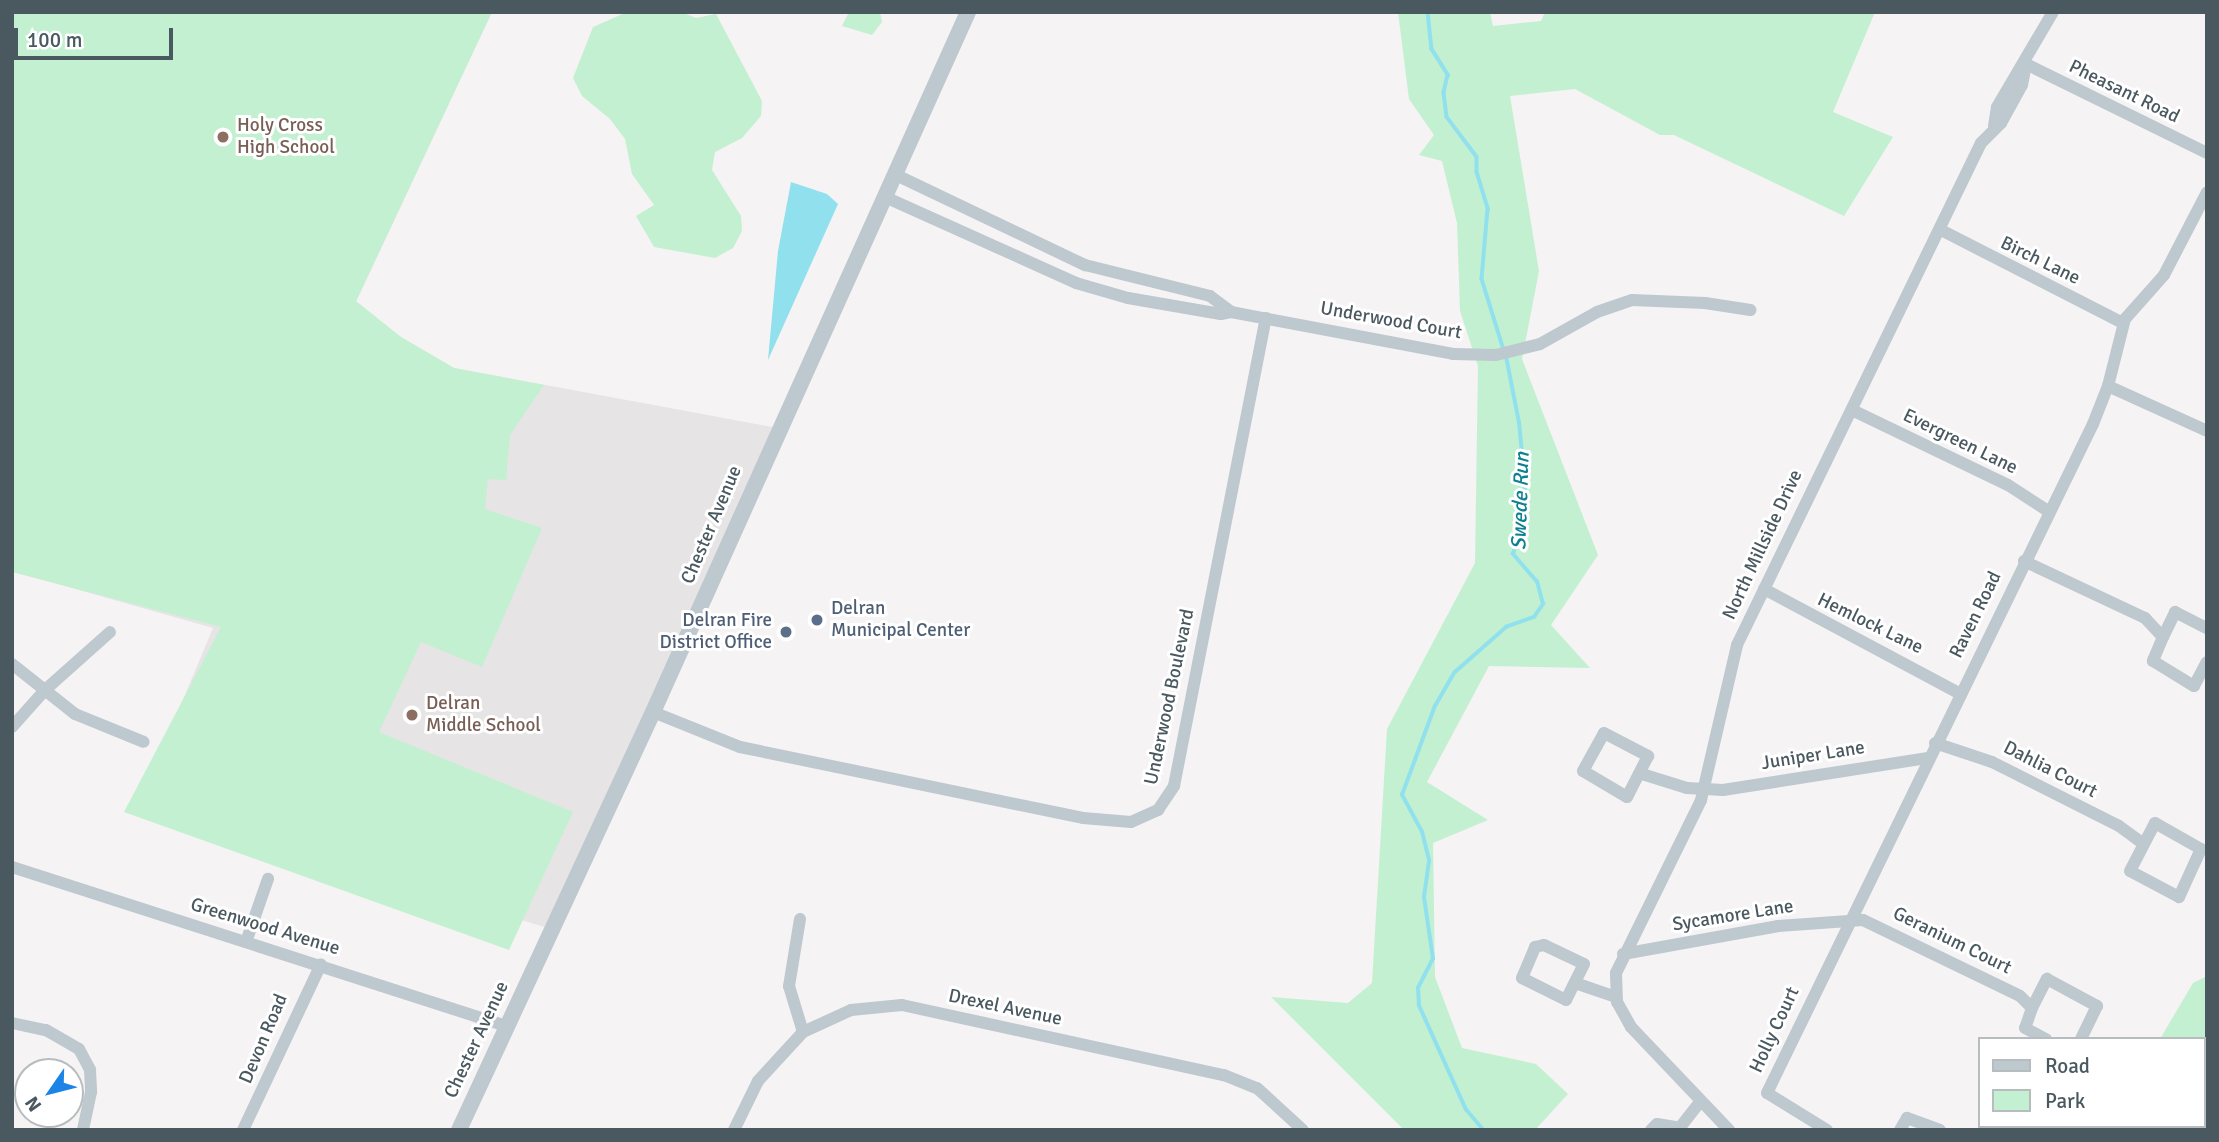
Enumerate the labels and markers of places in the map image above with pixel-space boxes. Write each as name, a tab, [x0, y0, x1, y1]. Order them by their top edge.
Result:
place label: Holy Cross High School	[237, 115, 335, 159]
marker: Holy Cross High School	[215, 129, 231, 145]
place label: Delran Municipal Center	[831, 598, 970, 642]
place label: Delran Fire District Office	[660, 610, 772, 654]
marker: Delran Municipal Center	[809, 612, 825, 628]
marker: Delran Fire District Office	[778, 624, 794, 640]
place label: Delran Middle School	[426, 693, 541, 737]
marker: Delran Middle School	[404, 707, 420, 723]

